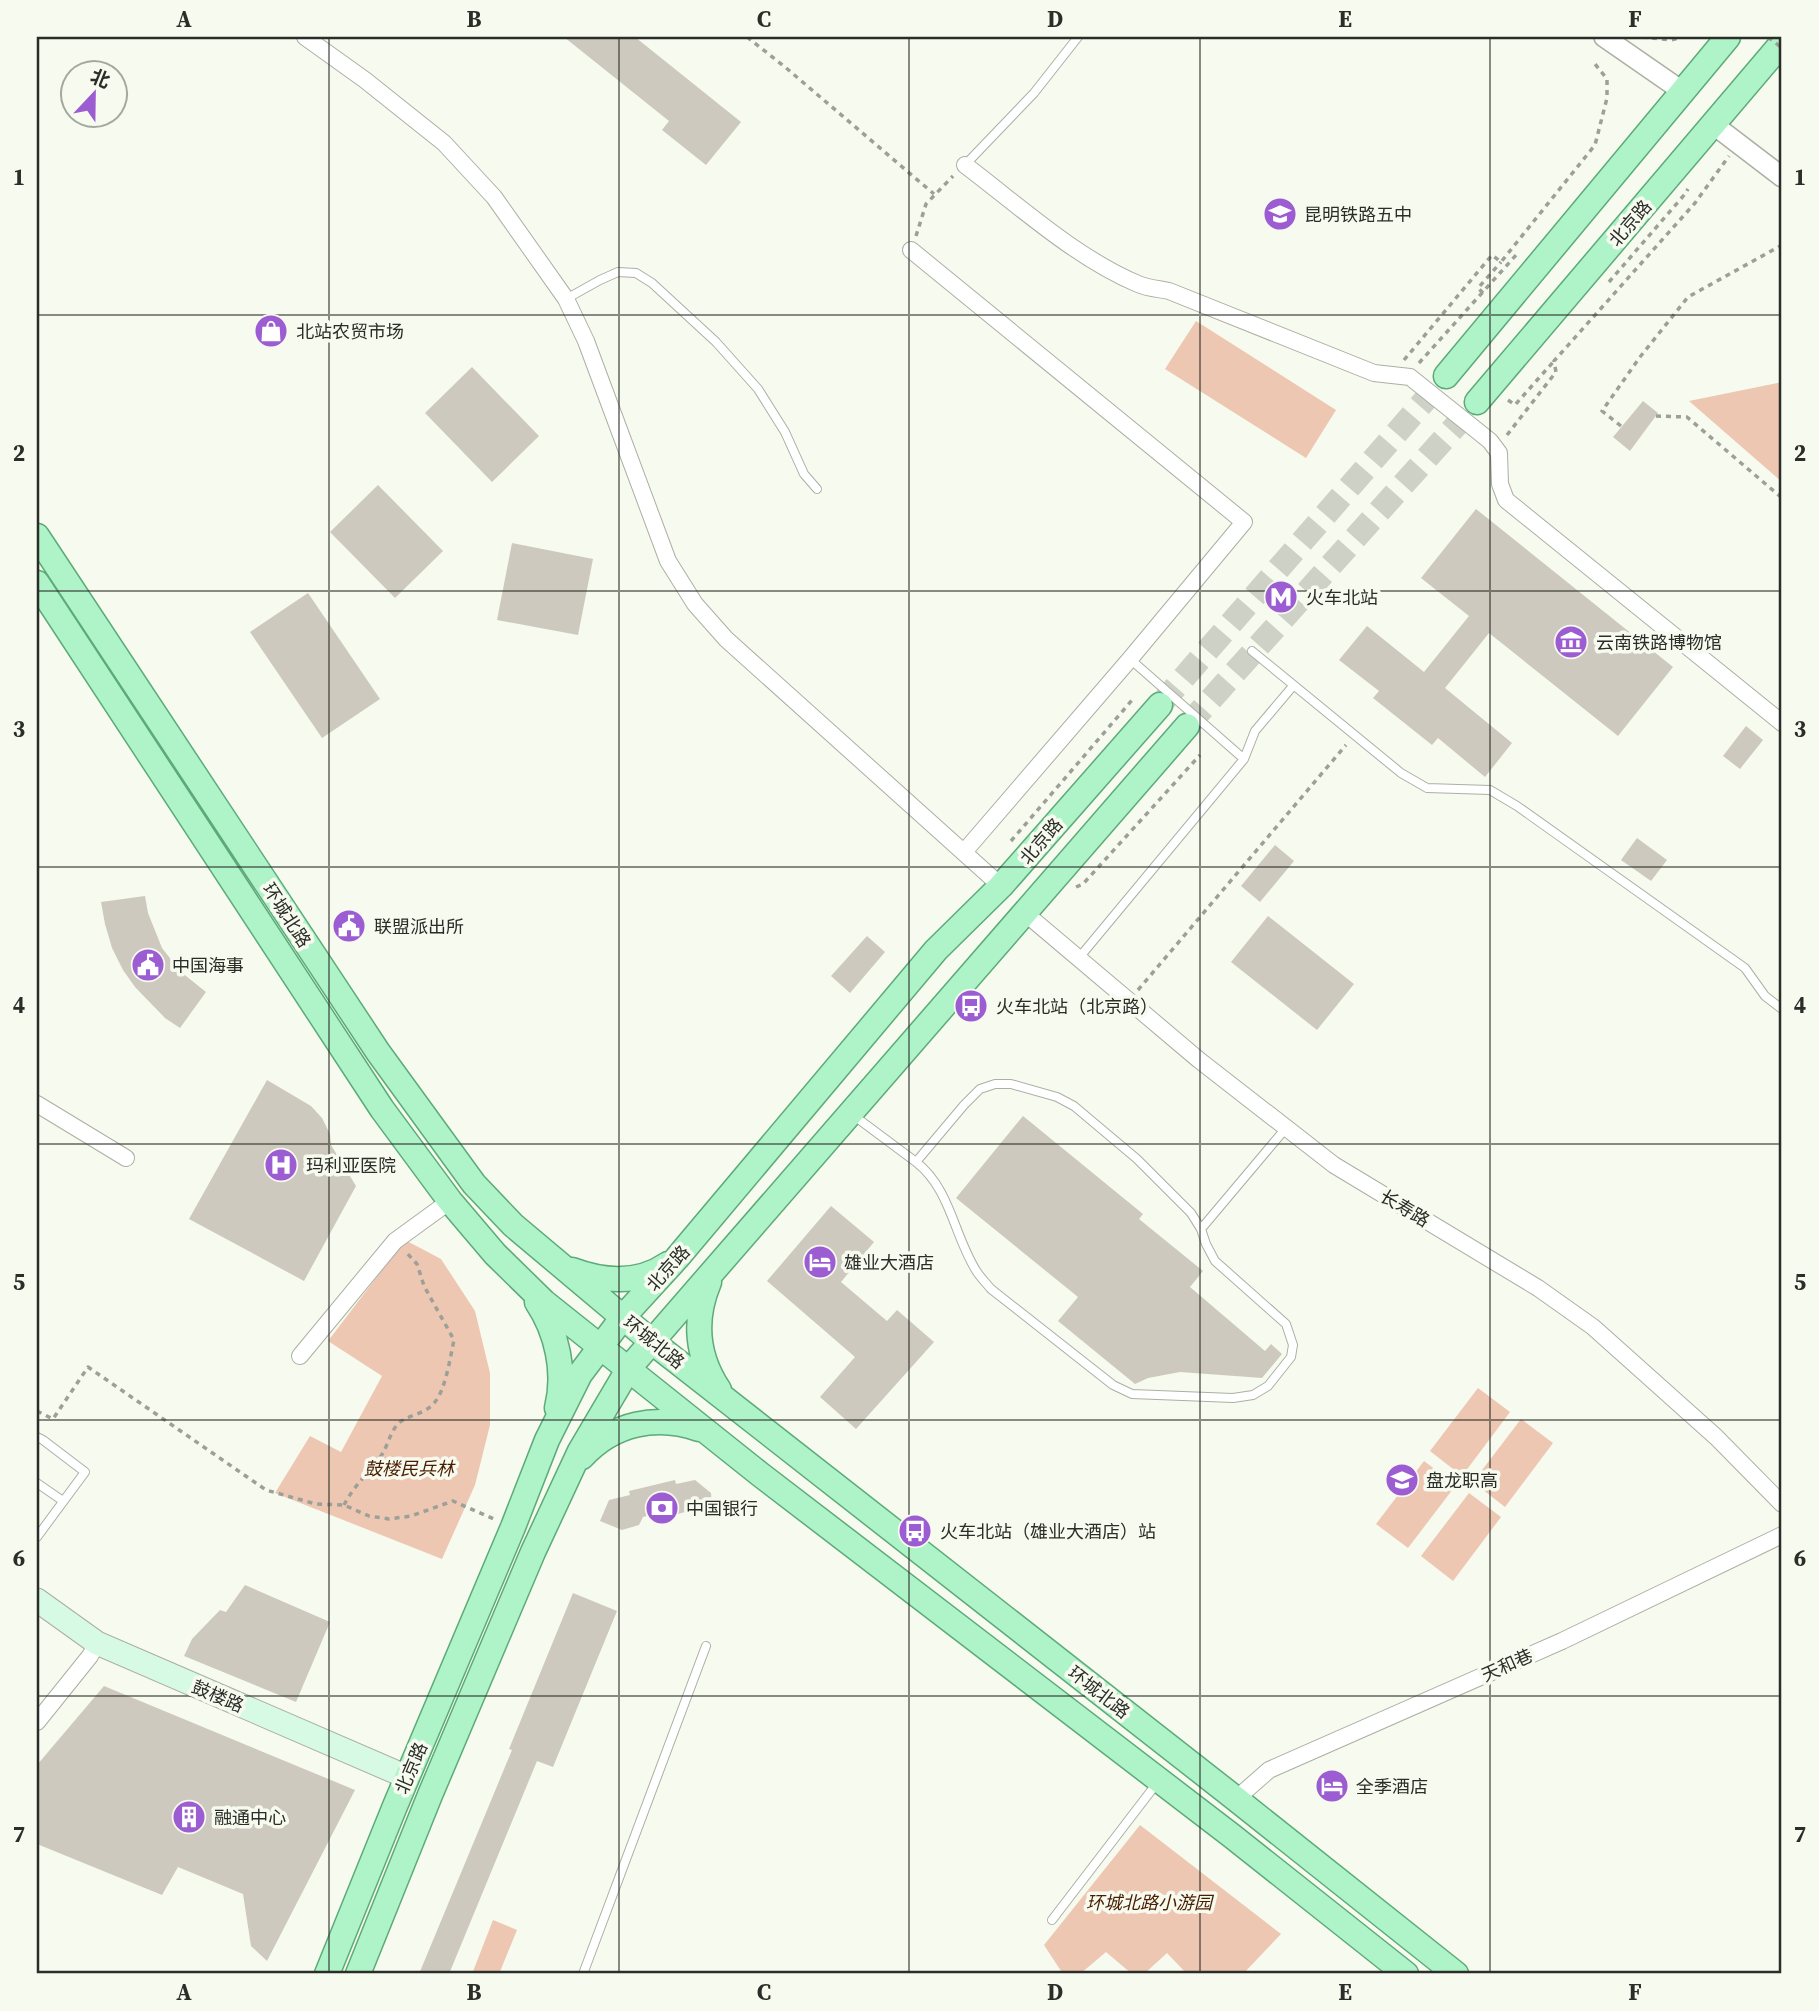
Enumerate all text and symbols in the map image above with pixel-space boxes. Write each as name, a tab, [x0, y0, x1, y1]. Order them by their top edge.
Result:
text: A	[176, 3, 192, 35]
text: B	[467, 3, 482, 35]
text: C	[757, 3, 771, 35]
text: D	[1047, 3, 1063, 35]
text: E	[1338, 3, 1352, 35]
text: F	[1628, 3, 1642, 35]
north arrow	[60, 60, 130, 130]
text: 北	[87, 63, 114, 94]
text: 1	[13, 161, 25, 193]
text: 1	[1794, 161, 1806, 193]
street label: 北京路	[1603, 194, 1657, 252]
school or university icon: 昆明铁路五中	[1261, 195, 1299, 233]
place label: 昆明铁路五中	[1304, 202, 1412, 227]
shop icon: 北站农贸市场	[252, 312, 290, 350]
place label: 北站农贸市场	[296, 319, 404, 344]
text: 2	[13, 437, 25, 469]
text: 2	[1794, 437, 1806, 469]
metro station icon: 火车北站	[1262, 578, 1300, 616]
place label: 火车北站	[1306, 585, 1378, 610]
museum icon: 云南铁路博物馆	[1552, 623, 1590, 661]
place label: 云南铁路博物馆	[1596, 630, 1722, 655]
text: 3	[13, 713, 25, 745]
text: 3	[1794, 713, 1806, 745]
street label: 北京路	[1014, 812, 1068, 870]
street label: 环城北路	[257, 878, 317, 952]
public building icon: 联盟派出所	[330, 907, 368, 945]
place label: 联盟派出所	[374, 914, 464, 939]
public building icon: 中国海事	[129, 946, 167, 984]
place label: 中国海事	[172, 953, 244, 978]
bus stop icon: 火车北站（北京路）	[952, 987, 990, 1025]
text: 4	[13, 989, 25, 1021]
text: 4	[1794, 989, 1806, 1021]
place label: 火车北站（北京路）	[996, 994, 1158, 1019]
hospital icon: 玛利亚医院	[262, 1146, 300, 1184]
place label: 玛利亚医院	[306, 1153, 396, 1178]
street label: 长寿路	[1375, 1183, 1435, 1233]
street label: 北京路	[641, 1240, 695, 1296]
hotel icon: 雄业大酒店	[801, 1243, 839, 1281]
place label: 雄业大酒店	[844, 1250, 934, 1275]
text: 5	[13, 1266, 25, 1298]
text: 5	[1794, 1266, 1806, 1298]
street label: 环城北路	[618, 1310, 690, 1374]
park label: 鼓楼民兵林	[364, 1456, 456, 1481]
school or university icon: 盘龙职高	[1383, 1461, 1421, 1499]
place label: 盘龙职高	[1426, 1468, 1498, 1493]
bank icon: 中国银行	[643, 1489, 681, 1527]
place label: 中国银行	[686, 1496, 758, 1521]
bus stop icon: 火车北站（雄业大酒店）站	[896, 1512, 934, 1550]
place label: 火车北站（雄业大酒店）站	[940, 1519, 1156, 1544]
text: 6	[13, 1542, 25, 1574]
text: 6	[1794, 1542, 1806, 1574]
street label: 天和巷	[1477, 1643, 1537, 1687]
street label: 环城北路	[1063, 1660, 1135, 1724]
street label: 鼓楼路	[188, 1674, 248, 1718]
street label: 北京路	[389, 1738, 433, 1798]
hotel icon: 全季酒店	[1313, 1767, 1351, 1805]
place label: 全季酒店	[1356, 1774, 1428, 1799]
building icon: 融通中心	[170, 1798, 208, 1836]
place label: 融通中心	[214, 1805, 286, 1830]
text: 7	[13, 1818, 25, 1850]
text: 7	[1794, 1818, 1806, 1850]
park label: 环城北路小游园	[1086, 1890, 1215, 1915]
text: A	[176, 1976, 192, 2008]
text: B	[467, 1976, 482, 2008]
text: C	[757, 1976, 771, 2008]
text: D	[1047, 1976, 1063, 2008]
text: E	[1338, 1976, 1352, 2008]
text: F	[1628, 1976, 1642, 2008]

